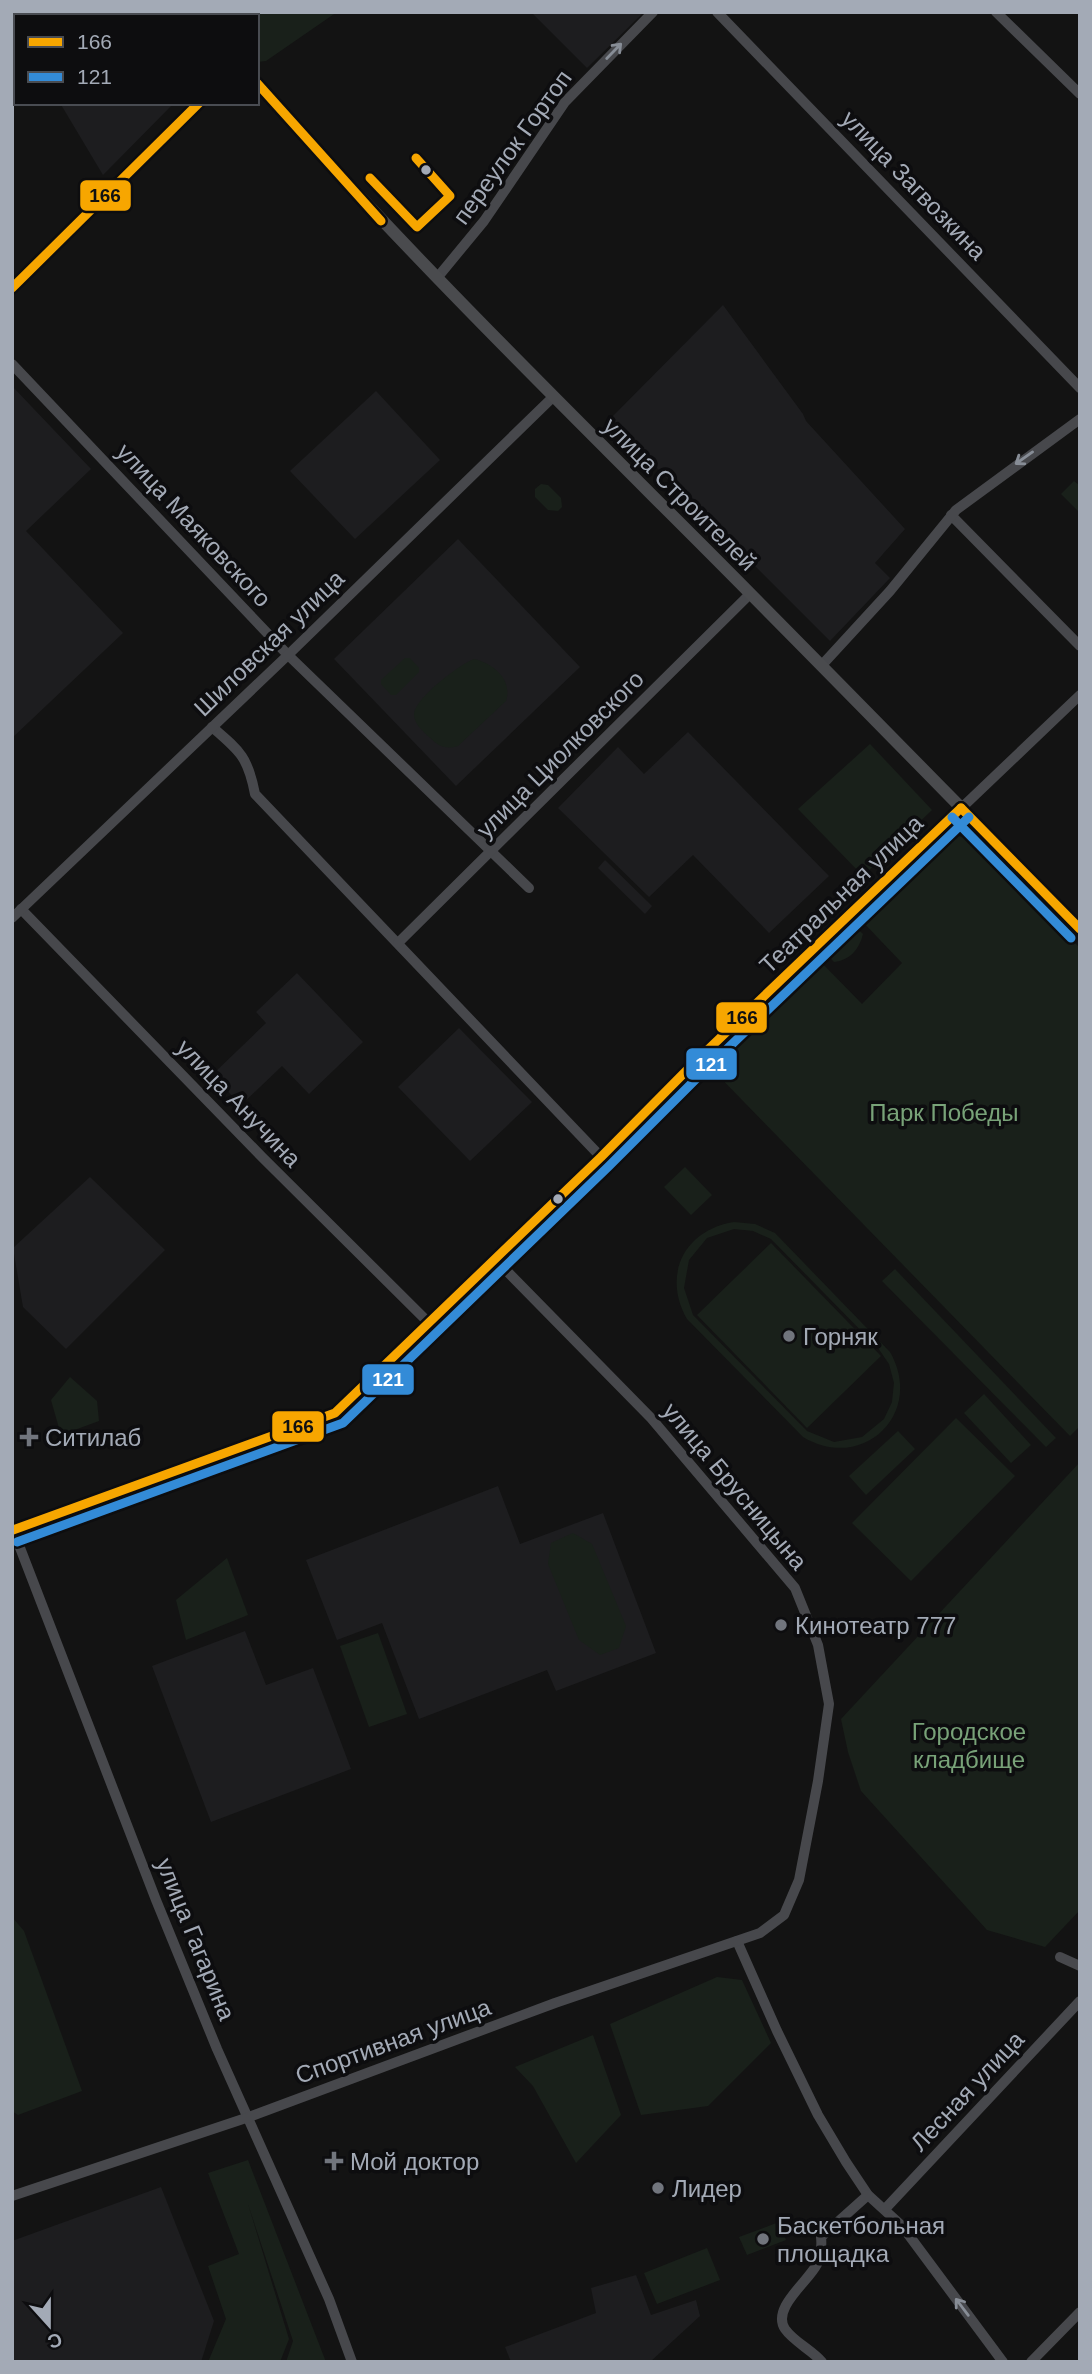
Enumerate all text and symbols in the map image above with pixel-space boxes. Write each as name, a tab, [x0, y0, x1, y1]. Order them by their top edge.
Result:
legend	[14, 14, 259, 105]
text: 166	[77, 30, 112, 53]
one-way arrow	[606, 43, 623, 60]
text: 121	[77, 65, 112, 88]
street label: переулок Гортоп	[447, 65, 577, 229]
street label: улица Загвозкина	[836, 105, 992, 265]
unlabelled marker	[419, 163, 433, 177]
line badge: 166	[79, 179, 132, 212]
text: 166	[89, 185, 121, 206]
street label: улица Строителей	[598, 412, 762, 576]
street label: улица Маяковского	[111, 438, 277, 612]
one-way arrow	[1015, 451, 1034, 465]
street label: Шиловская улица	[189, 564, 350, 721]
street label: улица Циолковского	[471, 665, 649, 843]
street label: Театральная улица	[754, 809, 929, 979]
line badge: 166	[715, 1001, 768, 1034]
text: 166	[726, 1007, 758, 1028]
street label: улица Анучина	[171, 1034, 307, 1173]
line badge: 121	[685, 1047, 738, 1081]
text: 121	[695, 1054, 727, 1075]
park label: Парк Победы	[869, 1099, 1019, 1126]
unlabelled marker	[551, 1192, 565, 1206]
place label: Горняк	[803, 1323, 878, 1350]
marker: Горняк	[781, 1328, 797, 1344]
line badge: 121	[361, 1363, 415, 1396]
text: 121	[372, 1369, 404, 1390]
street label: улица Брусницына	[657, 1397, 813, 1575]
line badge: 166	[271, 1410, 325, 1443]
text: 166	[282, 1416, 314, 1437]
place label: Ситилаб	[45, 1424, 141, 1451]
marker: Ситилаб	[19, 1427, 39, 1447]
place label: Кинотеатр 777	[795, 1612, 956, 1639]
marker: Кинотеатр 777	[773, 1617, 789, 1633]
park label: Городское кладбище	[912, 1718, 1026, 1773]
street label: улица Гагарина	[151, 1854, 241, 2025]
street label: Спортивная улица	[292, 1993, 495, 2089]
street label: Лесная улица	[905, 2025, 1030, 2156]
place label: Мой доктор	[350, 2148, 479, 2175]
marker: Мой доктор	[324, 2151, 344, 2171]
place label: Лидер	[672, 2175, 742, 2202]
marker: Лидер	[650, 2180, 666, 2196]
place label: Баскетбольная площадка	[777, 2212, 945, 2267]
marker: Баскетбольная площадка	[755, 2231, 771, 2247]
north arrow	[14, 2290, 84, 2360]
one-way arrow	[955, 2298, 969, 2317]
text: С	[44, 2328, 65, 2353]

